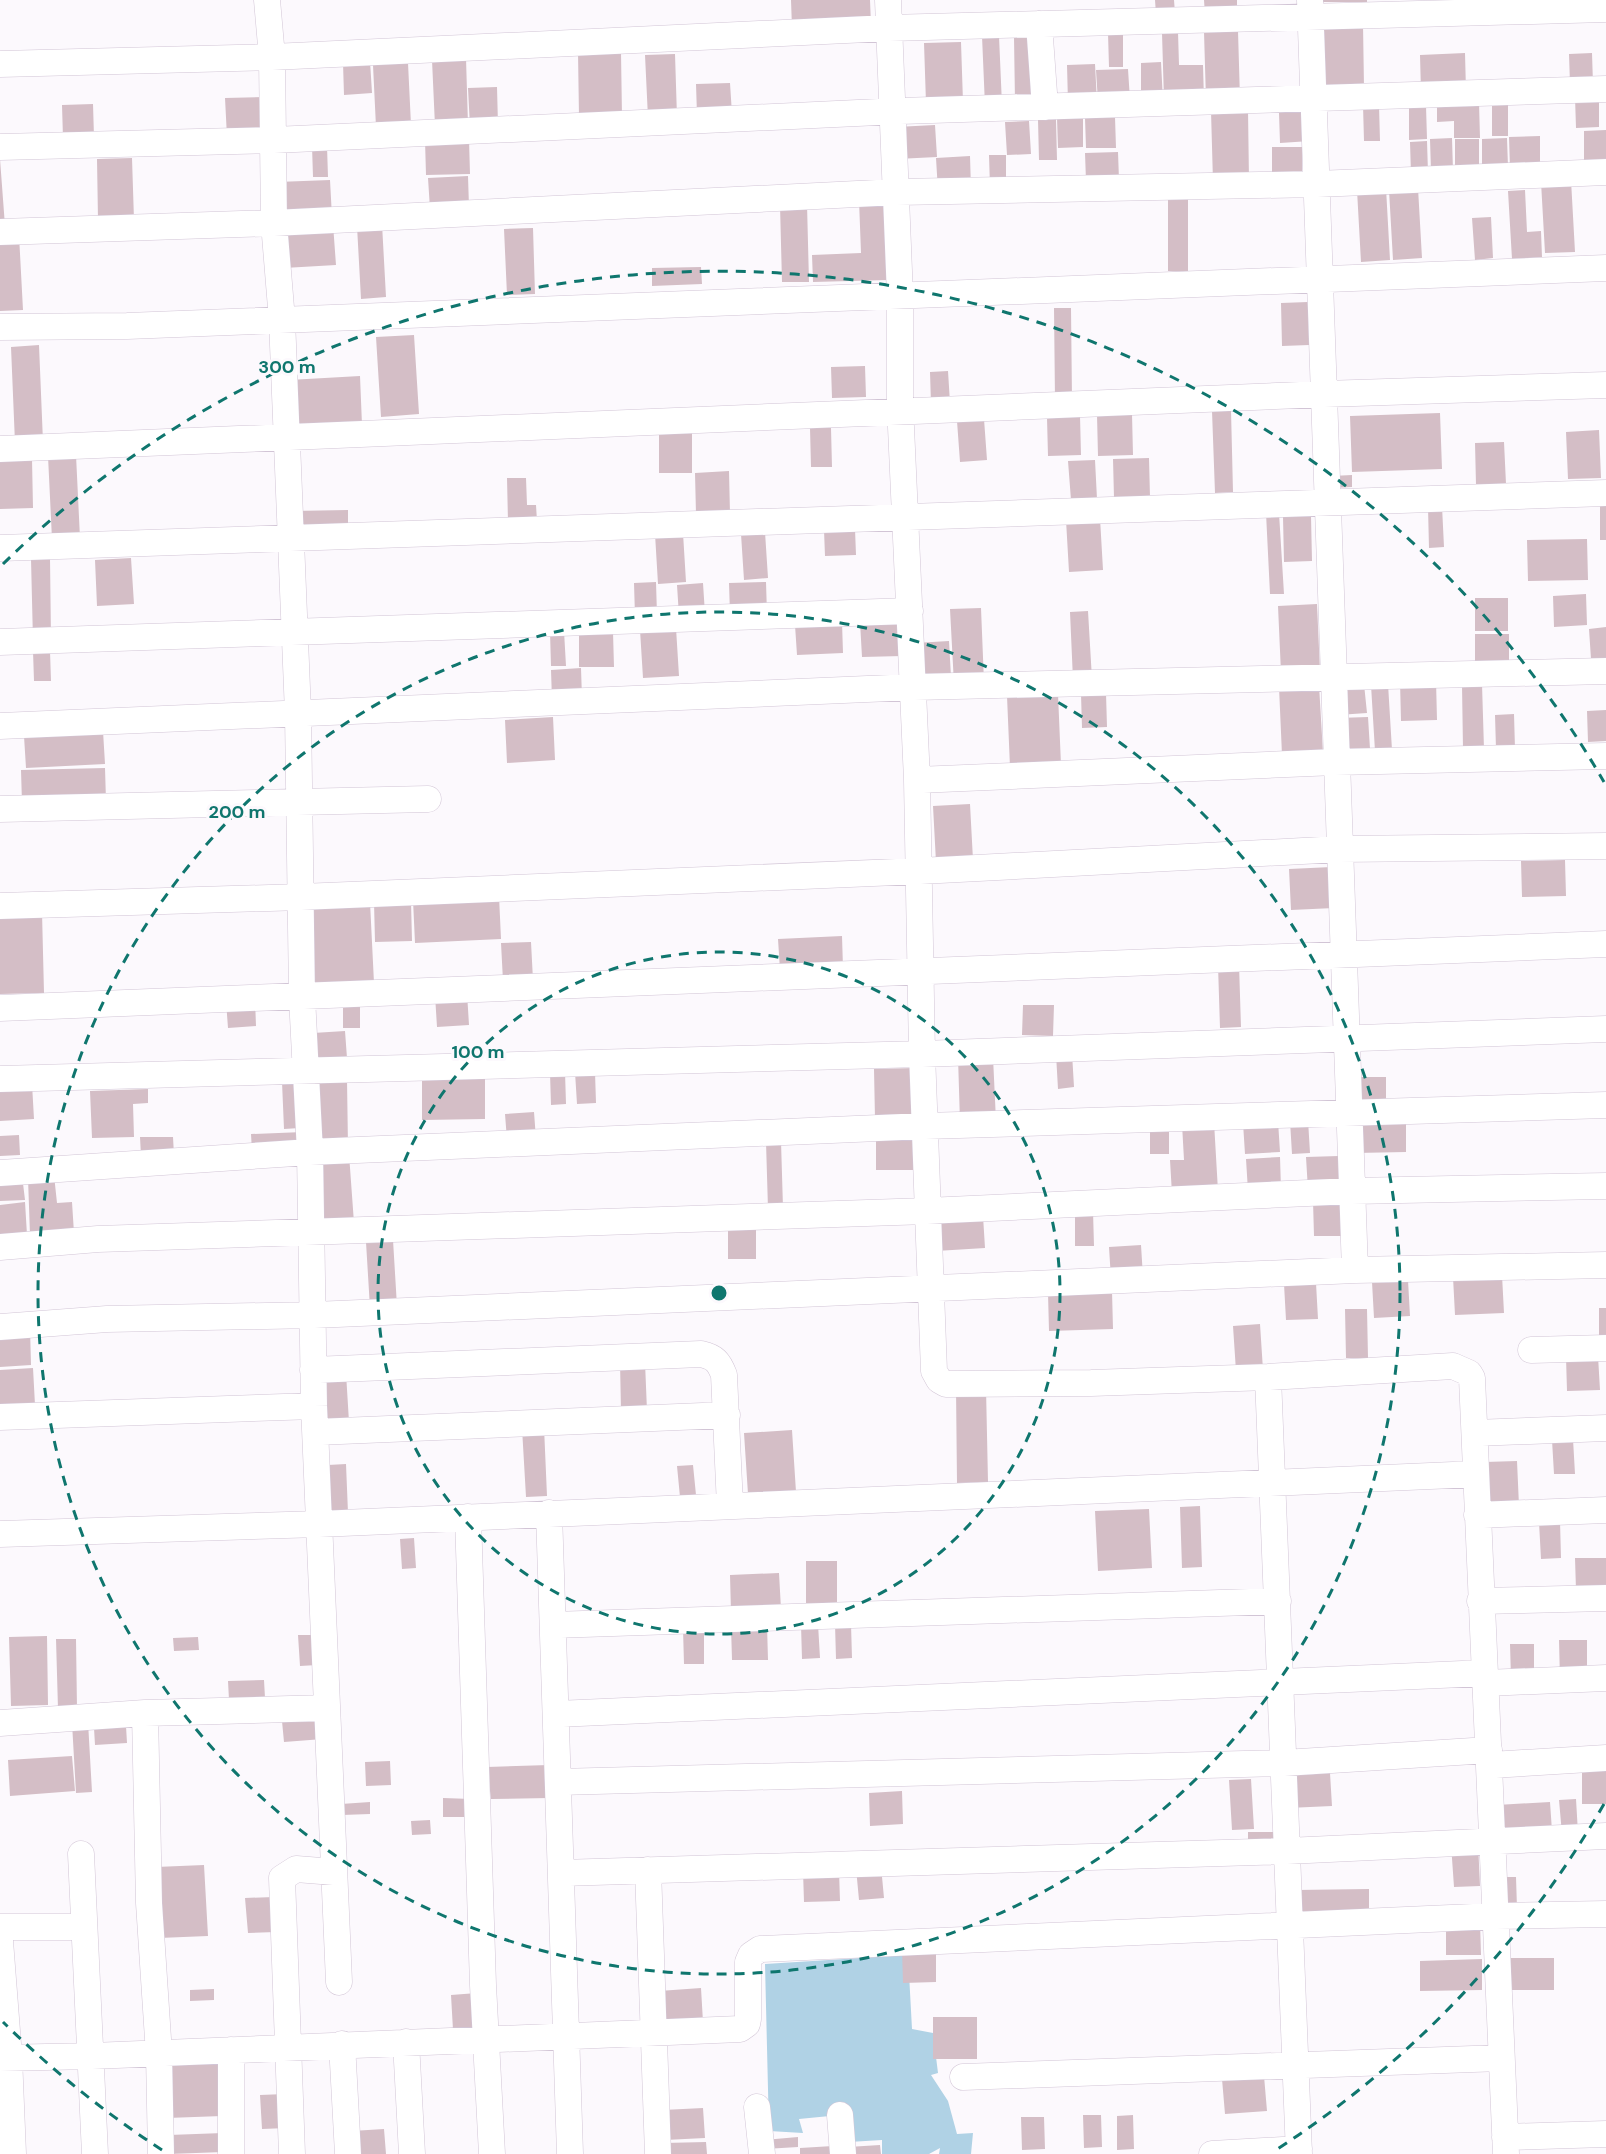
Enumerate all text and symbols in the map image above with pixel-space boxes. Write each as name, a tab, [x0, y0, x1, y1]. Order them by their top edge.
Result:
text: 300 m	[258, 355, 316, 379]
text: 200 m	[209, 800, 265, 824]
text: 100 m	[451, 1040, 505, 1064]
centre of rings	[709, 1283, 729, 1303]

